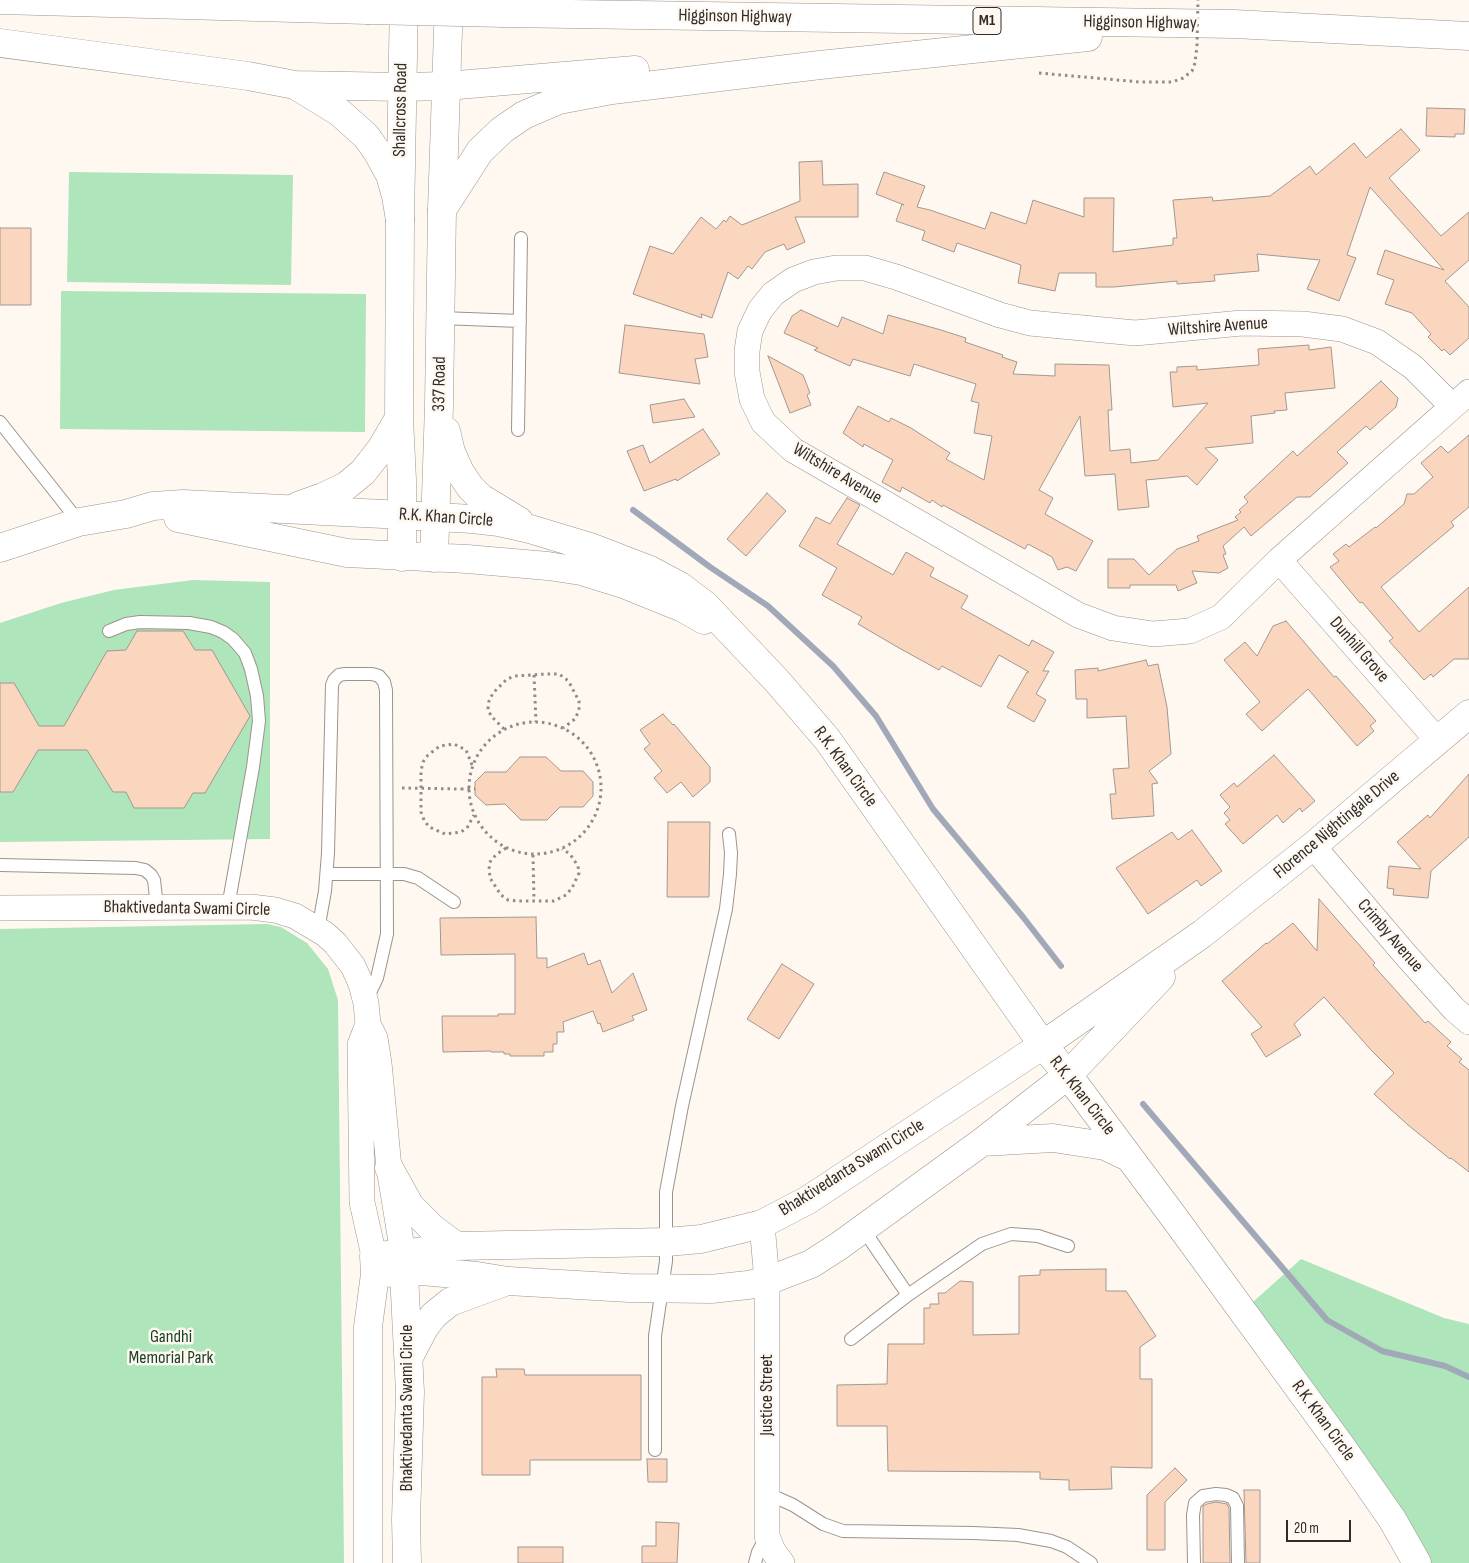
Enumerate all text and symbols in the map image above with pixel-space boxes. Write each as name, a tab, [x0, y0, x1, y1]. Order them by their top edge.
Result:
street label: Higginson Highway	[678, 5, 792, 29]
road number: M1	[973, 8, 1001, 34]
street label: Higginson Highway	[1083, 11, 1197, 35]
street label: Shallcross Road	[389, 63, 413, 157]
street label: Wiltshire Avenue	[1167, 313, 1269, 341]
street label: 337 Road	[429, 356, 451, 412]
street label: Wiltshire Avenue	[788, 439, 886, 509]
street label: R.K. Khan Circle	[398, 504, 494, 532]
street label: Dunhill Grove	[1325, 613, 1393, 687]
street label: R.K. Khan Circle	[808, 722, 882, 812]
street label: Florence Nightingale Drive	[1270, 766, 1404, 884]
street label: Crimby Avenue	[1352, 895, 1428, 977]
street label: Bhaktivedanta Swami Circle	[103, 897, 271, 921]
street label: R.K. Khan Circle	[1044, 1052, 1120, 1140]
street label: Bhaktivedanta Swami Circle	[776, 1115, 928, 1221]
street label: Bhaktivedanta Swami Circle	[396, 1325, 418, 1491]
park label: Gandhi Memorial Park	[129, 1326, 213, 1368]
street label: Justice Street	[756, 1354, 778, 1436]
street label: R.K. Khan Circle	[1286, 1376, 1360, 1466]
scale bar	[1289, 1510, 1354, 1542]
text: 20 m	[1294, 1519, 1319, 1538]

